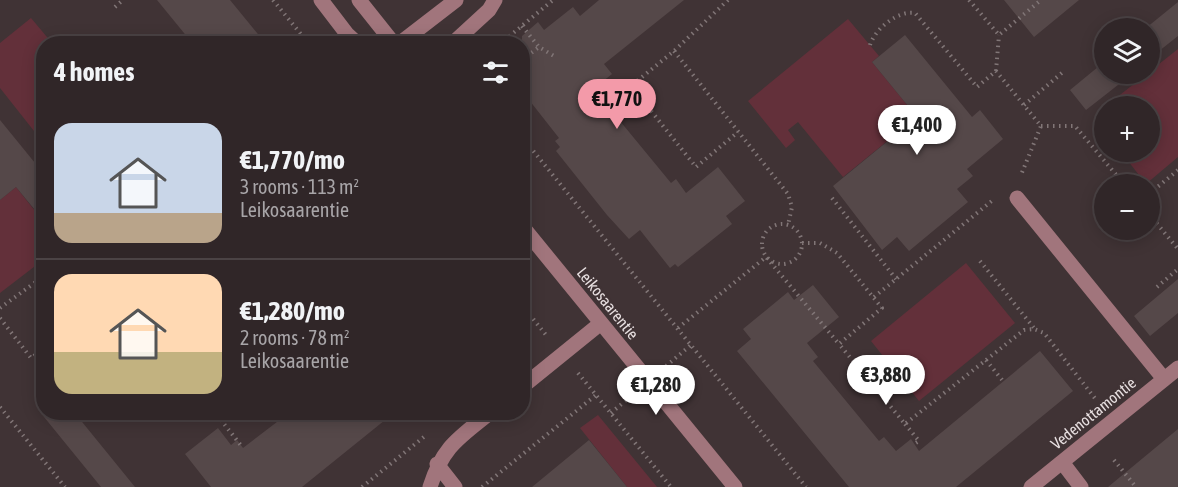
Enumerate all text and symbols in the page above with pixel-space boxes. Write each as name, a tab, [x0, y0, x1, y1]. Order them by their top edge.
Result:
map controls	[1094, 18, 1160, 240]
button: layers	[1094, 18, 1160, 84]
icon: filters	[479, 56, 512, 89]
text: 4 homes	[54, 57, 134, 87]
pin: €1,770	[568, 79, 666, 130]
text: €1,770	[592, 87, 642, 110]
button: +	[1094, 96, 1160, 162]
pin: €1,400	[868, 105, 966, 156]
text: €1,400	[892, 113, 942, 136]
text: €1,770/mo	[240, 145, 345, 175]
icon: home	[102, 147, 174, 219]
button: −	[1094, 174, 1160, 240]
text: 3 rooms · 113 m²	[240, 175, 359, 198]
text: Leikosaarentie	[240, 198, 349, 221]
street label: Leikosaarentie	[574, 263, 642, 343]
text: €1,280/mo	[240, 296, 345, 326]
icon: home	[102, 298, 174, 370]
text: 2 rooms · 78 m²	[240, 326, 350, 349]
text: Leikosaarentie	[240, 349, 349, 372]
pin: €3,880	[837, 355, 935, 406]
text: €3,880	[861, 363, 911, 386]
pin: €1,280	[607, 365, 705, 416]
text: €1,280	[631, 373, 681, 396]
street label: Vedenottamontie	[1047, 373, 1139, 453]

